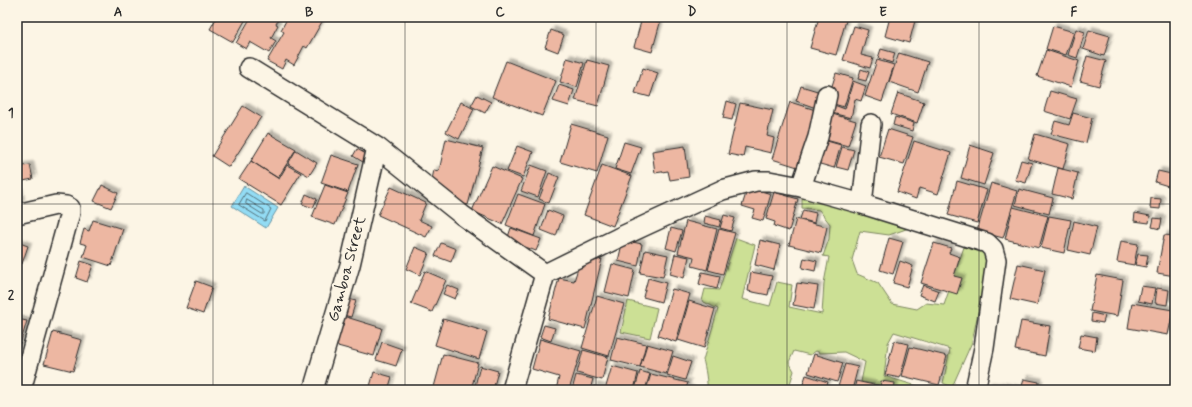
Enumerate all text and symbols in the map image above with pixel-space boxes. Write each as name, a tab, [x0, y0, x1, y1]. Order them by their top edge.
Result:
text: A	[114, 4, 122, 21]
text: B	[305, 4, 314, 21]
text: C	[495, 4, 505, 21]
text: D	[688, 4, 697, 21]
text: E	[879, 4, 887, 21]
text: F	[1071, 4, 1078, 21]
text: 1	[8, 105, 14, 122]
street label: Gamboa Street	[323, 213, 371, 324]
text: 2	[8, 287, 15, 304]

